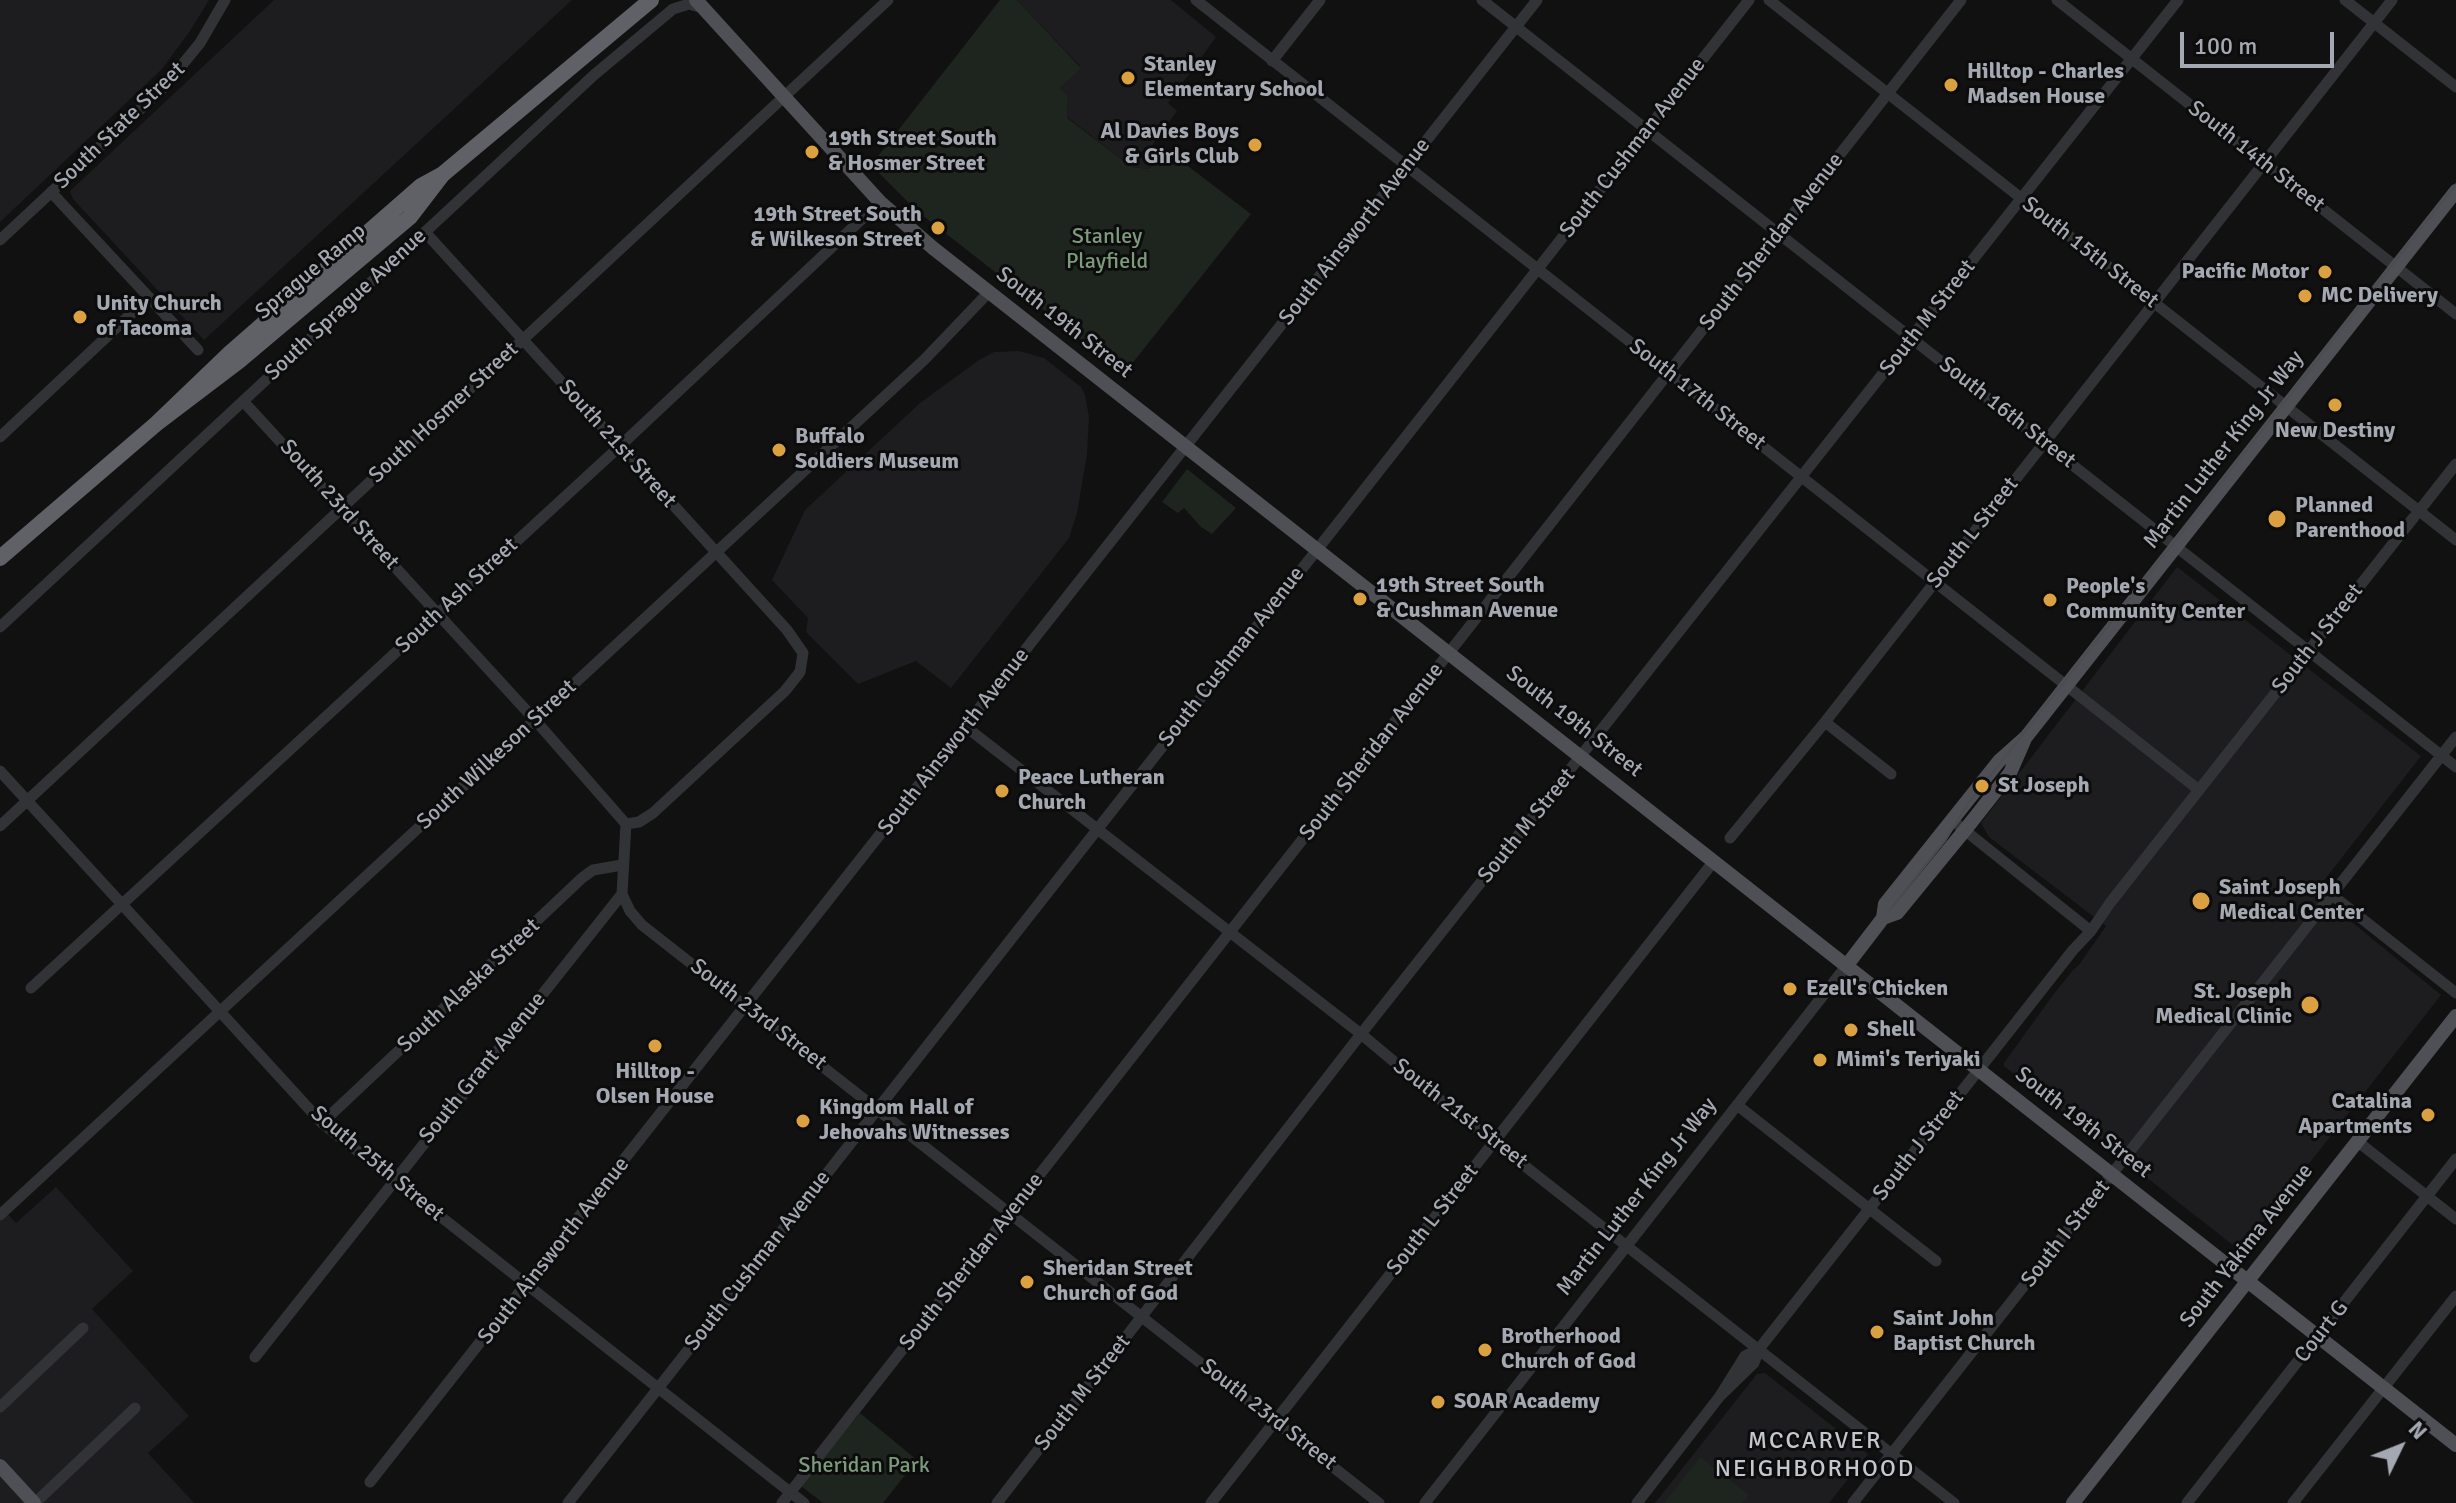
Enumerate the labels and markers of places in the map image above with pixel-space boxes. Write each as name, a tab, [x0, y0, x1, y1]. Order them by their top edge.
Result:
place label: Stanley Elementary School	[1144, 52, 1324, 104]
place label: Hilltop - Charles Madsen House	[1967, 59, 2124, 110]
marker: Stanley Elementary School	[1119, 69, 1137, 87]
marker: Hilltop - Charles Madsen House	[1942, 76, 1960, 94]
place label: Al Davies Boys & Girls Club	[1100, 119, 1239, 170]
place label: 19th Street South & Hosmer Street	[828, 126, 997, 178]
marker: Al Davies Boys & Girls Club	[1246, 136, 1264, 154]
marker: 19th Street South & Hosmer Street	[803, 143, 821, 161]
place label: 19th Street South & Wilkeson Street	[750, 202, 922, 254]
marker: 19th Street South & Wilkeson Street	[929, 219, 947, 237]
place label: Pacific Motor	[2182, 259, 2309, 285]
marker: Pacific Motor	[2316, 263, 2334, 281]
place label: MC Delivery	[2321, 283, 2438, 309]
marker: MC Delivery	[2296, 287, 2314, 305]
place label: Unity Church of Tacoma	[96, 291, 222, 342]
marker: Unity Church of Tacoma	[71, 308, 89, 326]
marker: New Destiny	[2326, 396, 2344, 414]
place label: New Destiny	[2275, 418, 2395, 444]
place label: Buffalo Soldiers Museum	[795, 424, 959, 476]
marker: Buffalo Soldiers Museum	[770, 441, 788, 459]
place label: Planned Parenthood	[2295, 493, 2405, 544]
marker: Planned Parenthood	[2266, 508, 2288, 530]
place label: 19th Street South & Cushman Avenue	[1376, 573, 1558, 624]
place label: People's Community Center	[2066, 574, 2245, 626]
marker: 19th Street South & Cushman Avenue	[1351, 590, 1369, 608]
marker: People's Community Center	[2041, 591, 2059, 609]
place label: Peace Lutheran Church	[1018, 765, 1165, 816]
place label: St Joseph	[1998, 773, 2090, 799]
marker: St Joseph	[1973, 777, 1991, 795]
marker: Peace Lutheran Church	[993, 782, 1011, 800]
place label: Saint Joseph Medical Center	[2219, 875, 2364, 926]
marker: Saint Joseph Medical Center	[2190, 890, 2212, 912]
place label: Ezell's Chicken	[1806, 976, 1948, 1002]
place label: St. Joseph Medical Clinic	[2155, 979, 2292, 1030]
marker: Ezell's Chicken	[1781, 980, 1799, 998]
marker: St. Joseph Medical Clinic	[2299, 994, 2321, 1016]
place label: Shell	[1867, 1017, 1916, 1043]
marker: Shell	[1842, 1021, 1860, 1039]
marker: Hilltop - Olsen House	[646, 1037, 664, 1055]
place label: Mimi's Teriyaki	[1836, 1047, 1981, 1073]
marker: Mimi's Teriyaki	[1811, 1051, 1829, 1069]
place label: Hilltop - Olsen House	[596, 1059, 714, 1110]
place label: Catalina Apartments	[2298, 1089, 2412, 1140]
place label: Kingdom Hall of Jehovahs Witnesses	[819, 1095, 1010, 1146]
marker: Catalina Apartments	[2419, 1106, 2437, 1124]
marker: Kingdom Hall of Jehovahs Witnesses	[794, 1112, 812, 1130]
place label: Sheridan Street Church of God	[1043, 1256, 1193, 1308]
marker: Sheridan Street Church of God	[1018, 1273, 1036, 1291]
place label: Saint John Baptist Church	[1893, 1306, 2036, 1358]
marker: Saint John Baptist Church	[1868, 1323, 1886, 1341]
place label: Brotherhood Church of God	[1501, 1324, 1636, 1376]
marker: Brotherhood Church of God	[1476, 1341, 1494, 1359]
place label: SOAR Academy	[1454, 1389, 1600, 1415]
marker: SOAR Academy	[1429, 1393, 1447, 1411]

